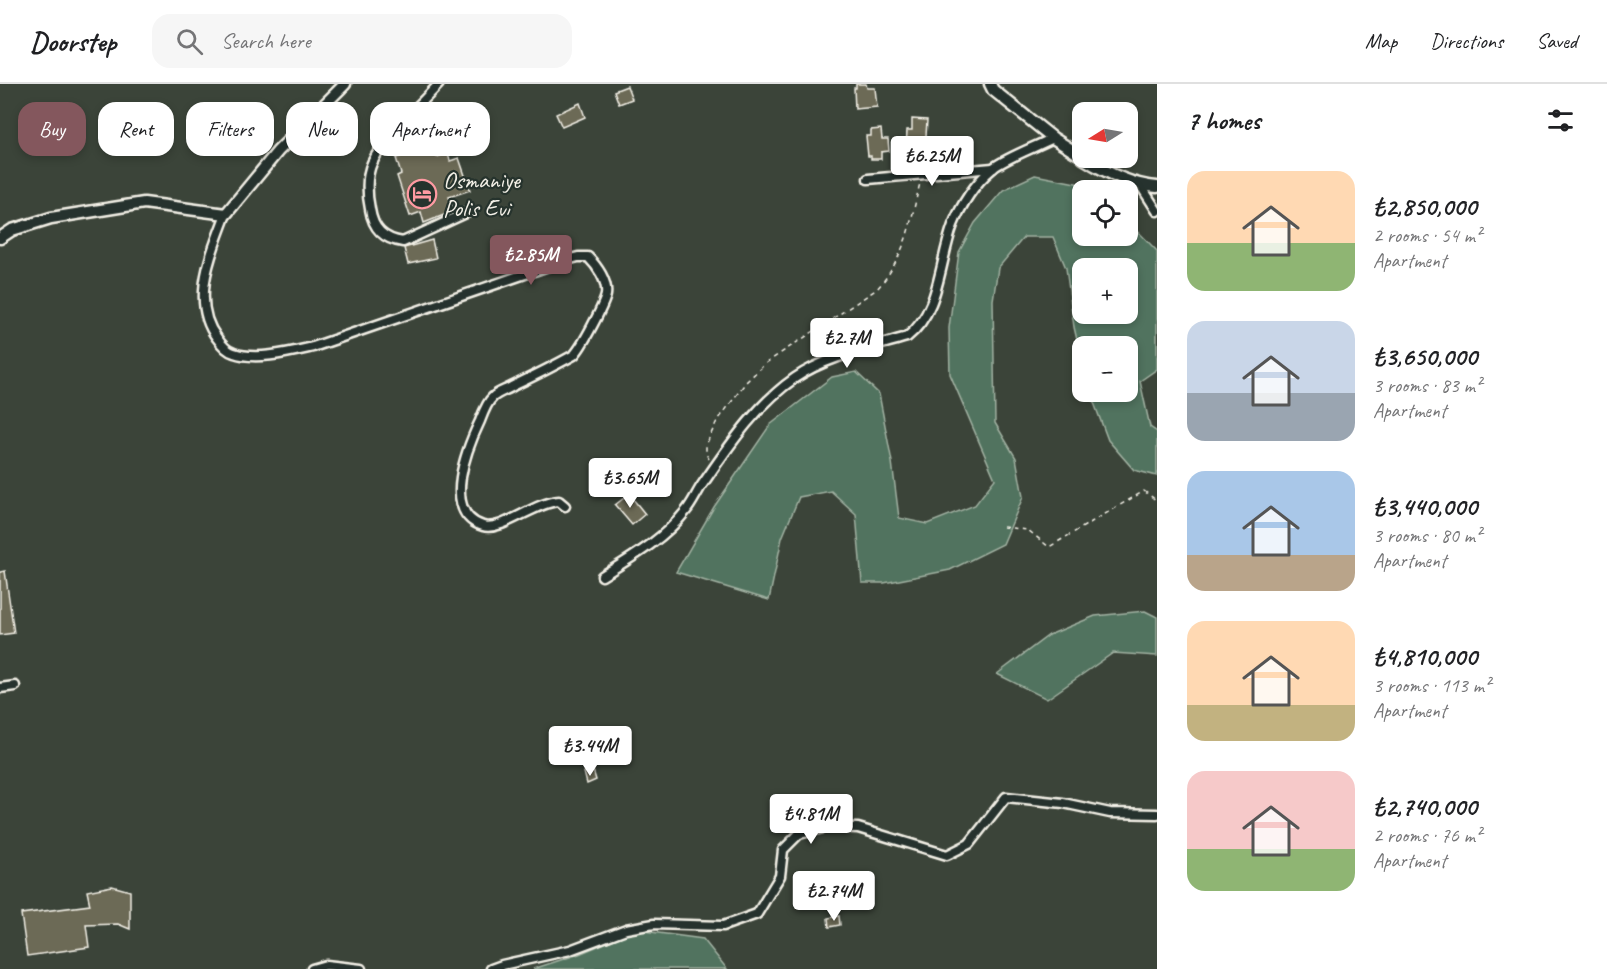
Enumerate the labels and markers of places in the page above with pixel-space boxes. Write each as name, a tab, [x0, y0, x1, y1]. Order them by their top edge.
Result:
pin: ₺6.25M	[883, 136, 981, 187]
place label: Osmaniye Polis Evi	[443, 165, 522, 223]
hotel icon: Osmaniye Polis Evi	[406, 178, 438, 210]
pin: ₺2.85M	[482, 235, 580, 286]
pin: ₺2.7M	[805, 318, 889, 369]
pin: ₺3.65M	[581, 458, 679, 509]
pin: ₺3.44M	[541, 726, 639, 777]
pin: ₺4.81M	[762, 794, 860, 845]
pin: ₺2.74M	[785, 871, 883, 922]

